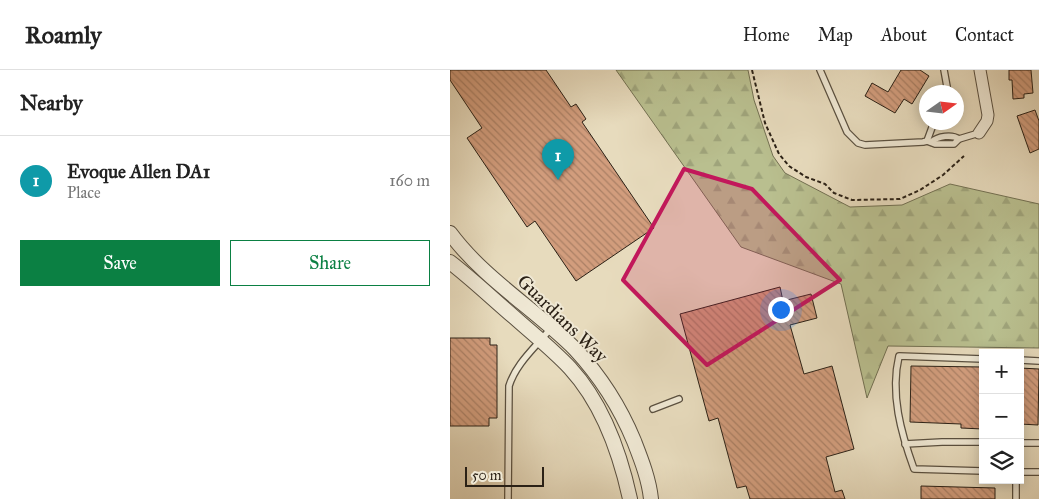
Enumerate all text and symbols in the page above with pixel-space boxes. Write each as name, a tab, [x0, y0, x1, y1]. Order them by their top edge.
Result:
text: Roamly	[25, 20, 102, 50]
text: Home	[743, 24, 790, 46]
text: Map	[818, 24, 853, 46]
text: About	[881, 24, 927, 46]
text: Contact	[955, 24, 1014, 46]
north arrow	[919, 85, 964, 130]
text: Nearby	[20, 90, 83, 116]
pin: 1	[542, 139, 574, 180]
text: Evoque Allen DA1	[67, 160, 210, 183]
text: 1	[33, 171, 39, 190]
text: 160 m	[389, 171, 430, 190]
text: Place	[67, 183, 101, 202]
button: Save	[20, 240, 220, 286]
button: Share	[230, 240, 430, 286]
street label: Guardians Way	[513, 269, 613, 368]
your location	[768, 297, 794, 323]
map controls	[979, 349, 1024, 484]
button: +	[979, 349, 1024, 394]
button: −	[979, 394, 1024, 439]
button: layers	[979, 439, 1024, 484]
scale bar	[465, 464, 544, 487]
text: 50 m	[472, 467, 501, 484]

